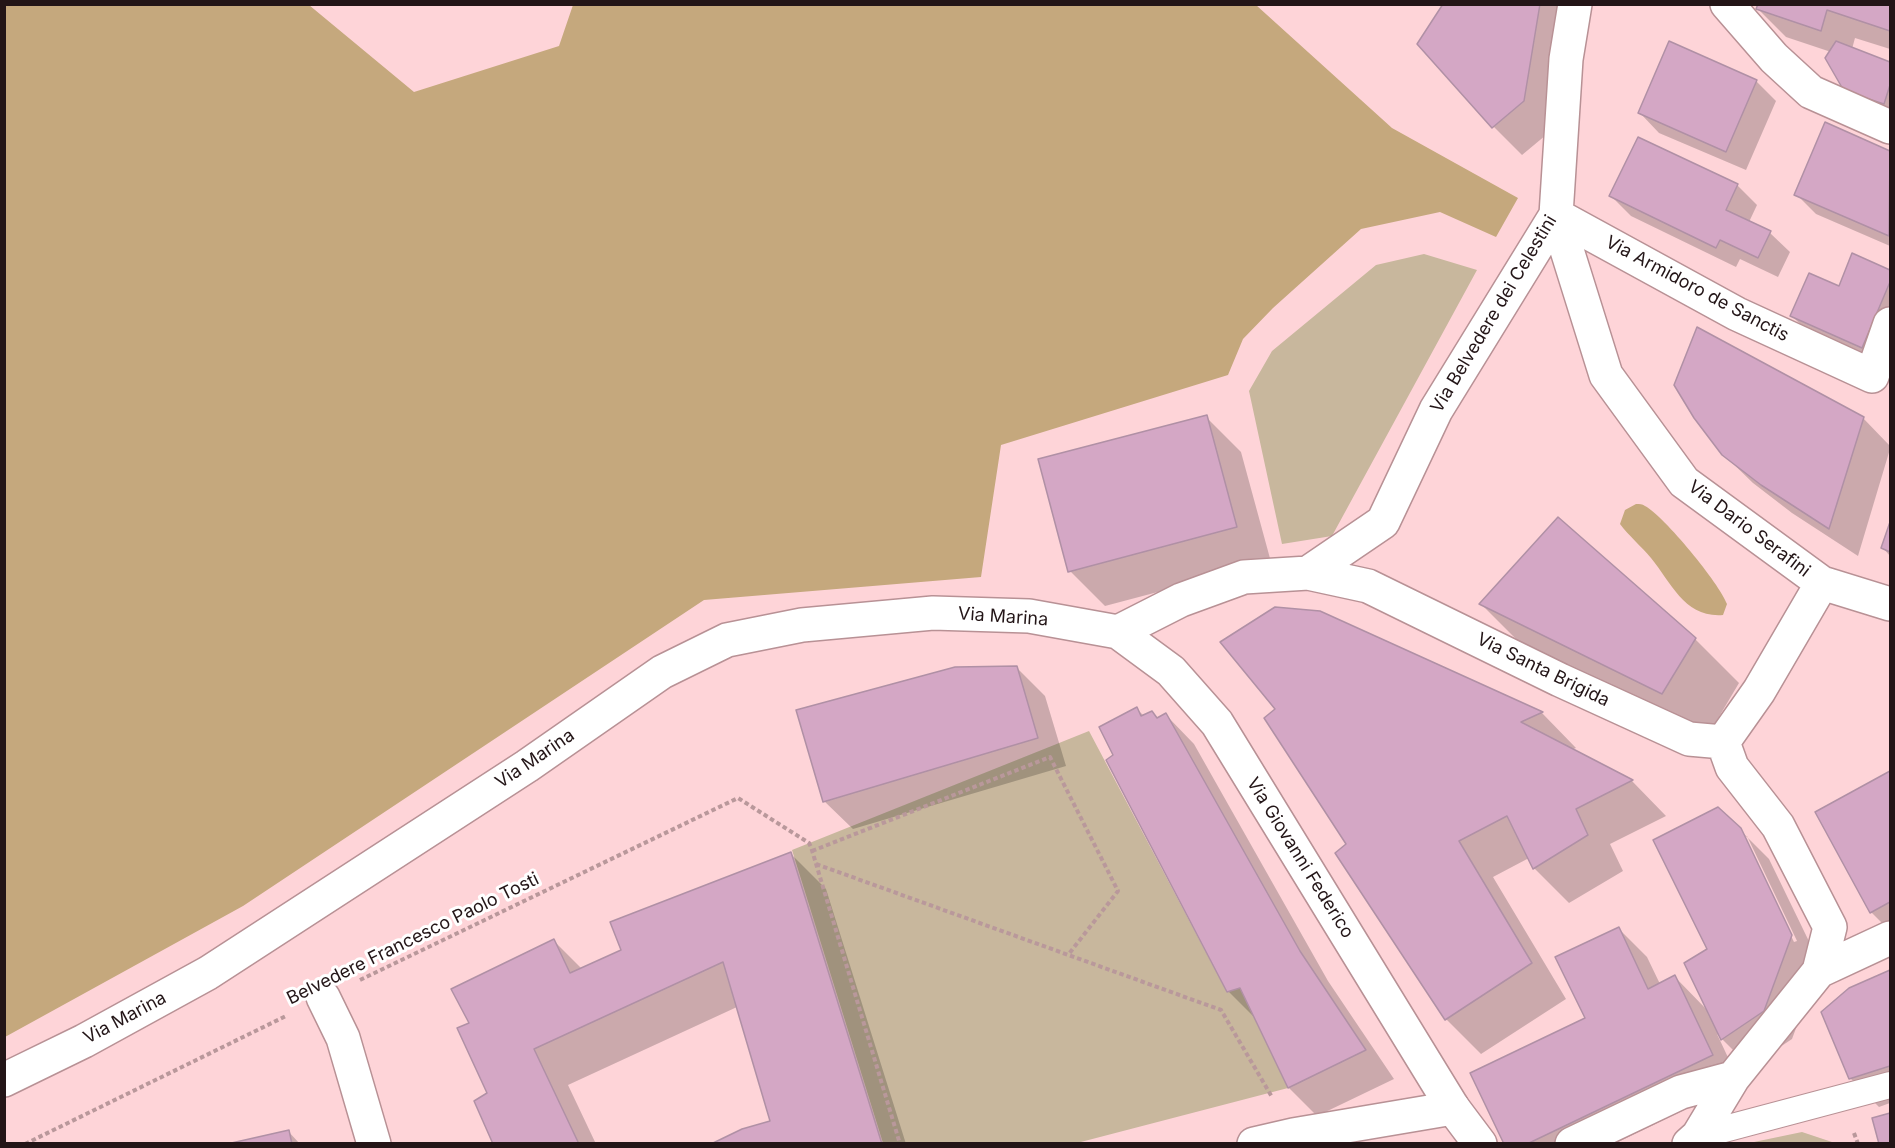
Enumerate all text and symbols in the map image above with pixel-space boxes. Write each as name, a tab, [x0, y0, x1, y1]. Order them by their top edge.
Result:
street label: Via Belvedere dei Celestini	[1426, 211, 1562, 417]
street label: Via Armidoro de Sanctis	[1602, 231, 1792, 347]
street label: Via Dario Serafini	[1684, 476, 1814, 582]
street label: Via Marina	[957, 603, 1049, 631]
street label: Via Santa Brigida	[1473, 628, 1613, 712]
street label: Via Marina	[491, 725, 579, 793]
street label: Via Giovanni Federico	[1242, 774, 1358, 942]
street label: Belvedere Francesco Paolo Tosti	[283, 868, 543, 1010]
street label: Via Marina	[80, 987, 170, 1049]

